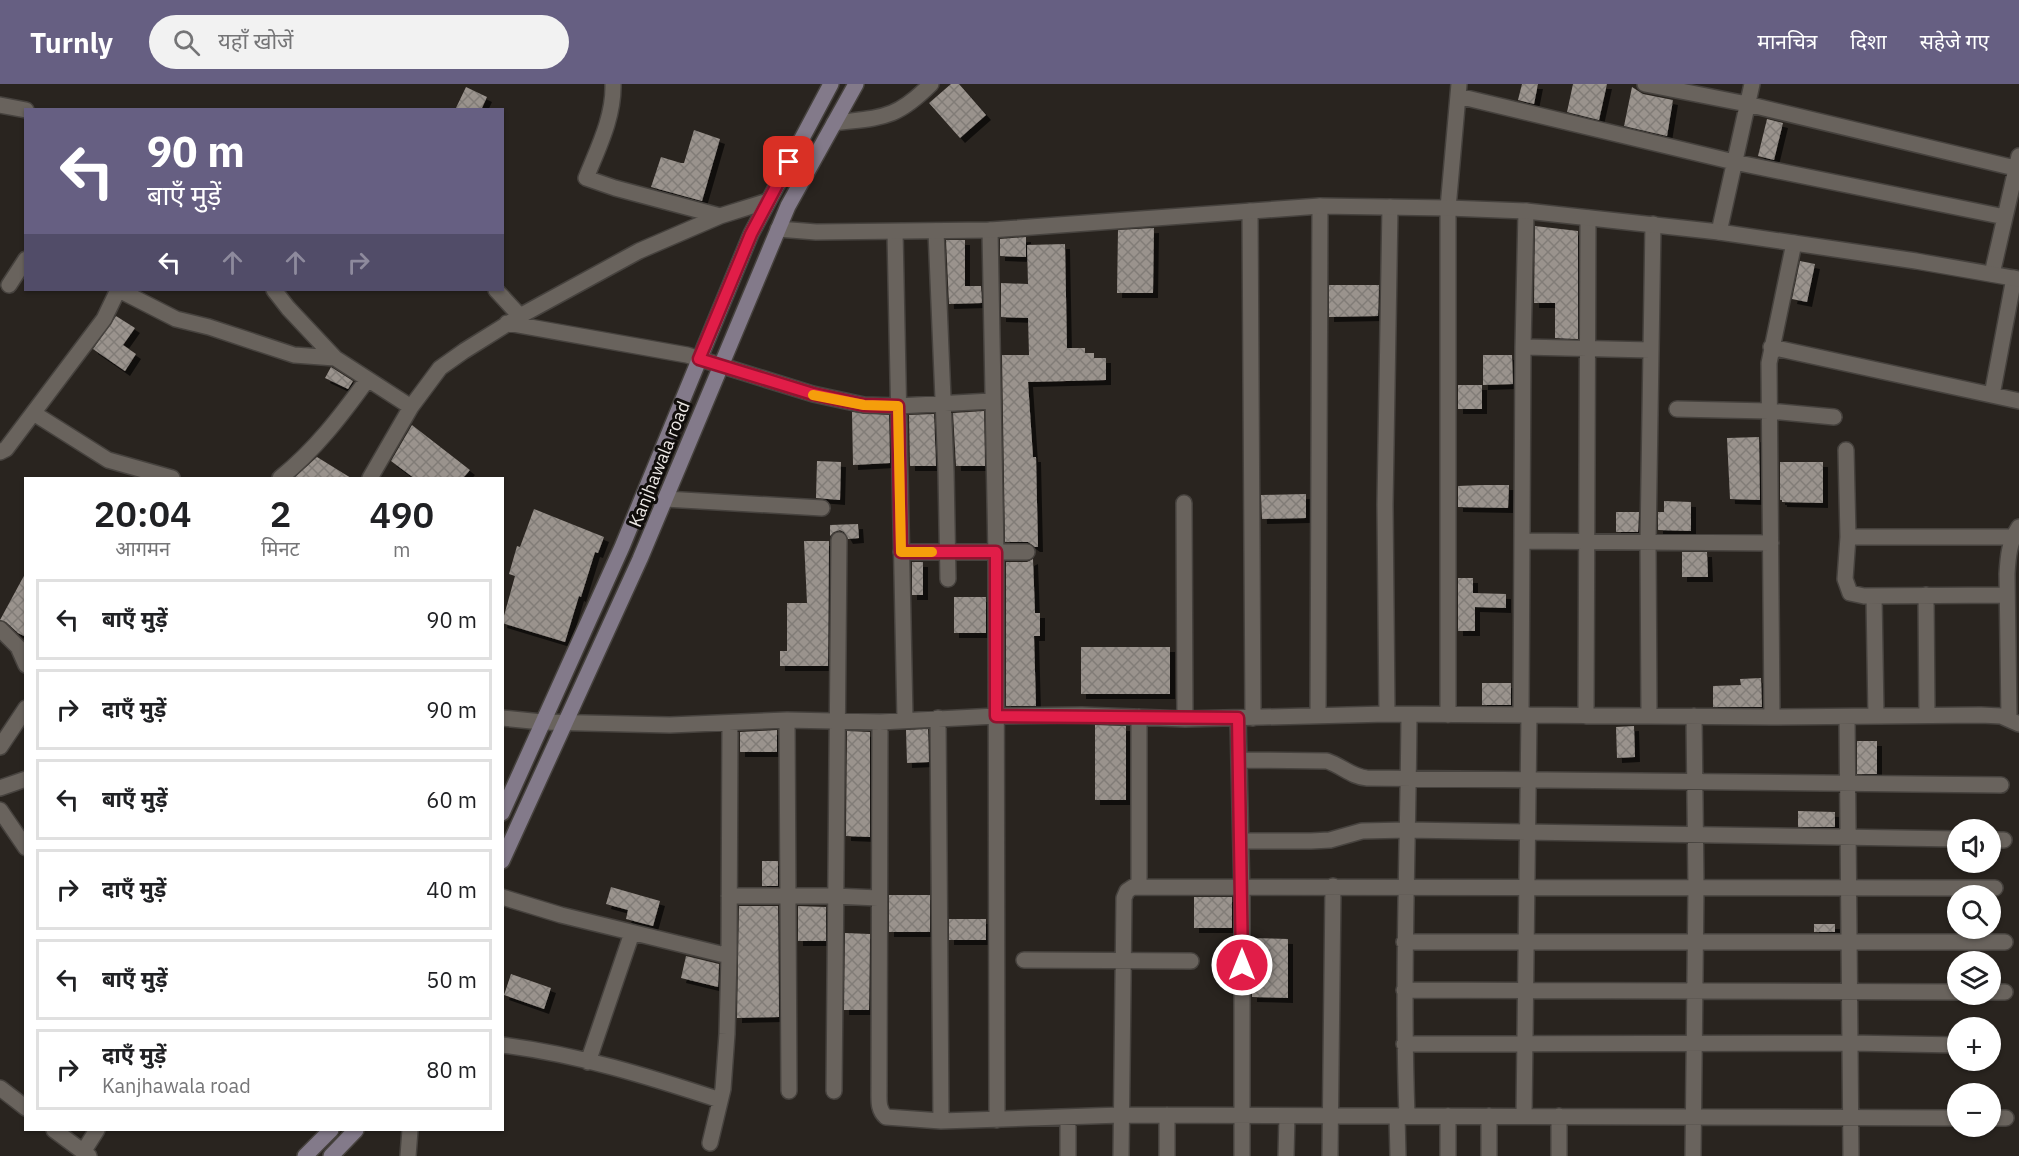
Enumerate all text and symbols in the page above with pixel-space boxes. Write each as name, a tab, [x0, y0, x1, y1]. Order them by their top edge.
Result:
search box	[149, 15, 569, 69]
text: Turnly	[30, 24, 113, 61]
icon: search	[170, 26, 203, 59]
text: यहाँ खोजें	[218, 26, 293, 55]
text: मानचित्र	[1757, 27, 1817, 55]
text: दिशा	[1850, 27, 1887, 55]
text: सहेजे गए	[1920, 27, 1989, 55]
text: 90 m	[147, 124, 245, 179]
icon: left	[48, 132, 126, 210]
pin	[763, 136, 814, 187]
icon: arrive	[772, 145, 805, 178]
text: बाएँ मुड़ें	[147, 177, 221, 212]
icon: left	[153, 246, 186, 279]
icon: ahead	[216, 246, 249, 279]
icon: ahead	[279, 246, 312, 279]
icon: right	[342, 246, 375, 279]
street label: Kanjhawala road	[623, 398, 695, 530]
text: 20:04	[94, 490, 192, 537]
text: 2	[270, 490, 291, 537]
text: 490	[369, 491, 434, 538]
text: आगमन	[115, 535, 170, 562]
text: मिनट	[261, 535, 300, 562]
text: m	[393, 536, 411, 563]
icon: left	[51, 603, 84, 636]
text: बाएँ मुड़ें	[102, 604, 168, 633]
text: 90 m	[426, 605, 477, 634]
icon: right	[51, 693, 84, 726]
text: दाएँ मुड़ें	[102, 694, 166, 723]
text: 90 m	[426, 695, 477, 724]
icon: left	[51, 783, 84, 816]
text: बाएँ मुड़ें	[102, 784, 168, 813]
text: 60 m	[426, 785, 477, 814]
map controls	[1947, 819, 2001, 1137]
button: sound	[1947, 819, 2001, 873]
icon: right	[51, 873, 84, 906]
text: दाएँ मुड़ें	[102, 874, 166, 903]
text: 40 m	[426, 875, 477, 904]
button: search	[1947, 885, 2001, 939]
position arrow	[1210, 933, 1274, 997]
button: layers	[1947, 951, 2001, 1005]
icon: left	[51, 963, 84, 996]
text: बाएँ मुड़ें	[102, 964, 168, 993]
text: 50 m	[426, 965, 477, 994]
button: +	[1947, 1017, 2001, 1071]
text: दाएँ मुड़ें	[102, 1040, 166, 1069]
icon: right	[51, 1053, 84, 1086]
text: 80 m	[426, 1055, 477, 1084]
text: Kanjhawala road	[102, 1072, 251, 1099]
button: −	[1947, 1083, 2001, 1137]

